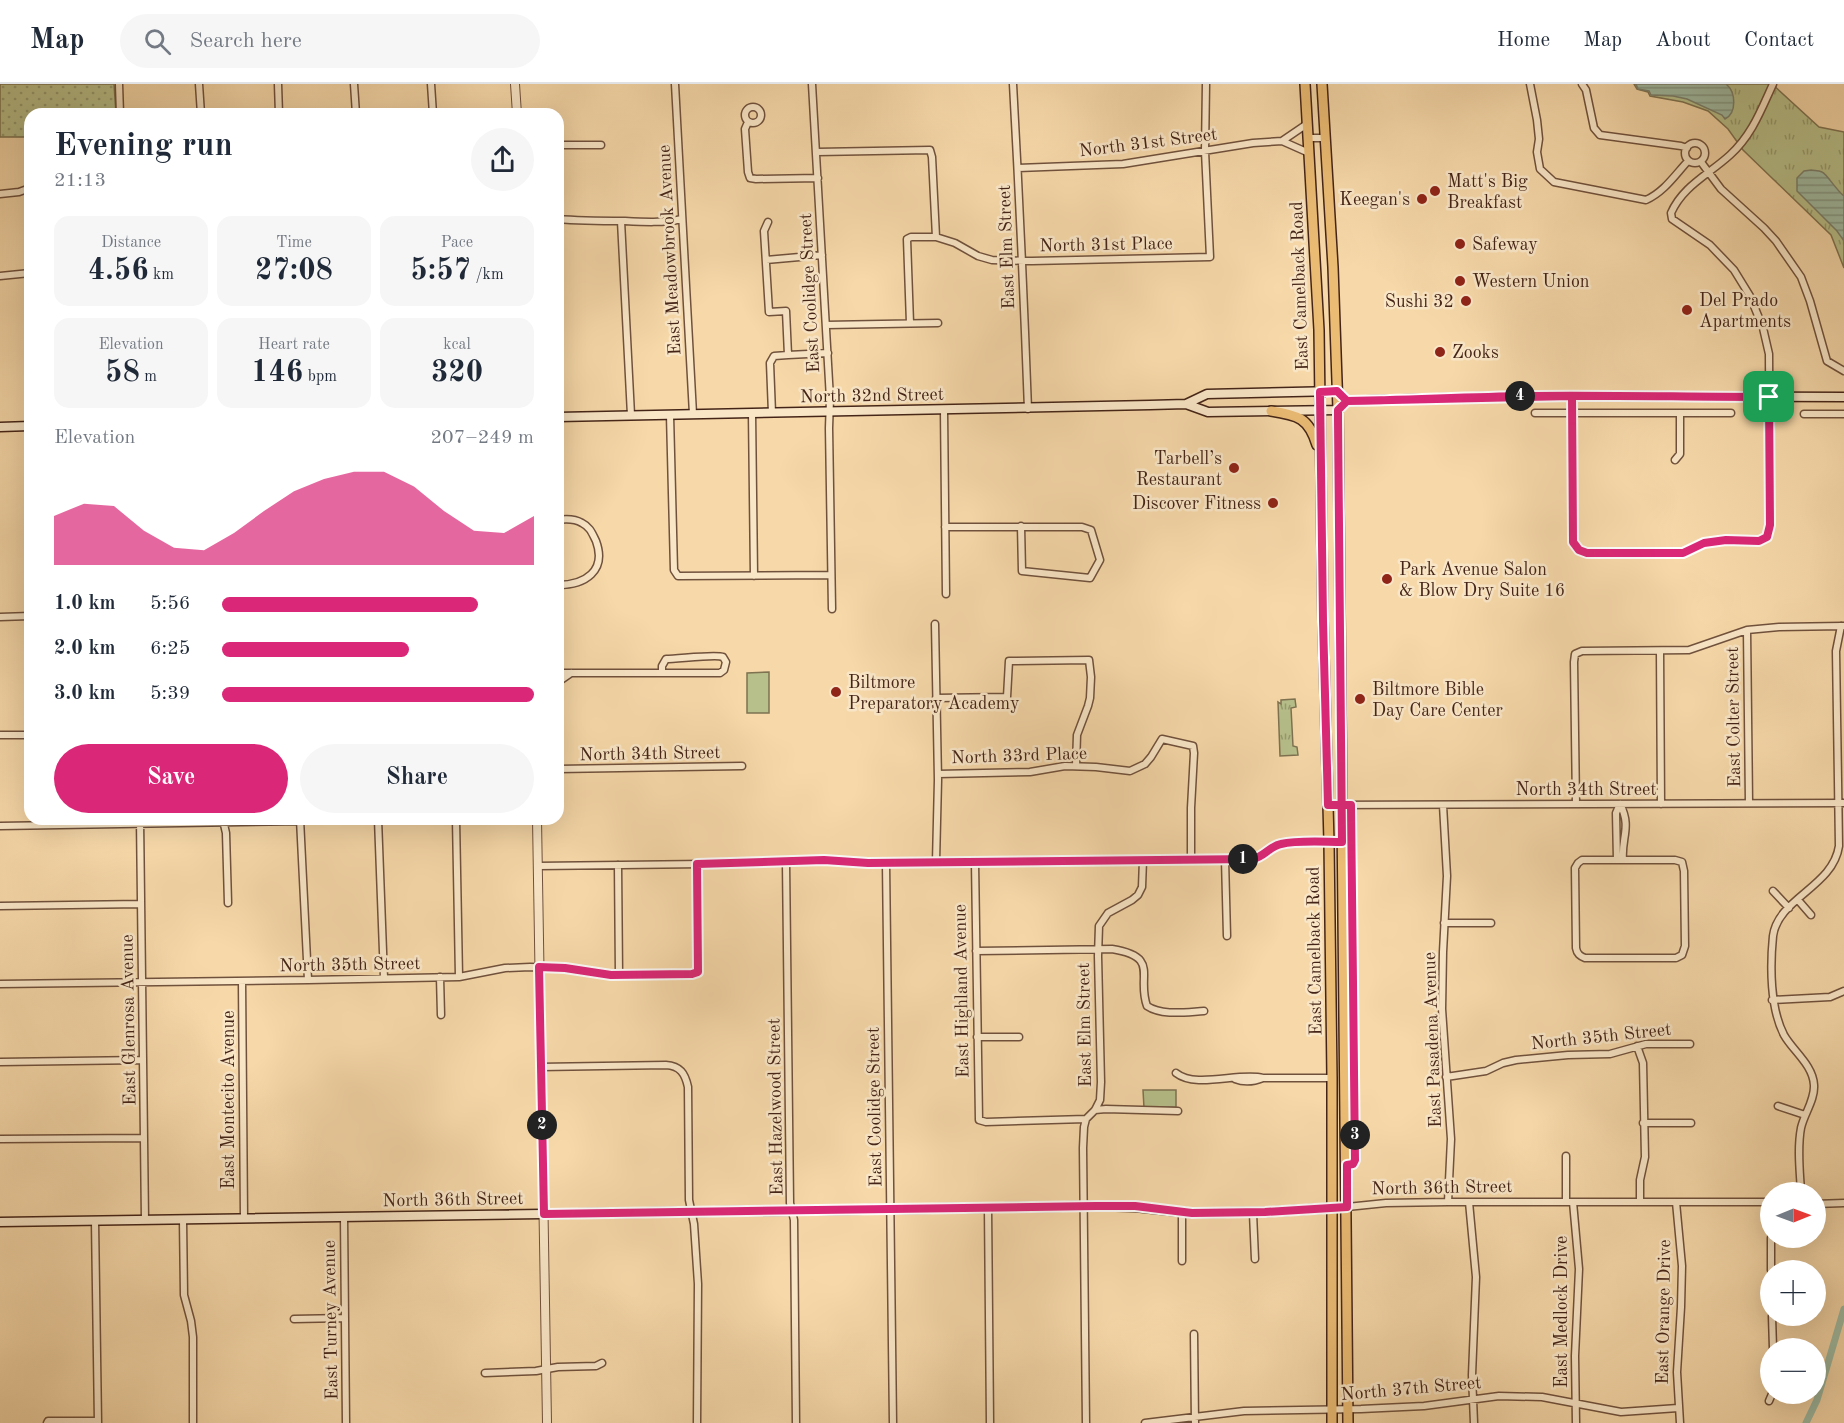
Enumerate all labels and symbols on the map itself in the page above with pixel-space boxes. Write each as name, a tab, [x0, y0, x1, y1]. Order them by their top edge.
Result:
street label: North 31st Street	[1078, 126, 1218, 160]
street label: East Meadowbrook Avenue	[655, 144, 685, 356]
place label: Matt's Big Breakfast	[1447, 173, 1528, 212]
street label: East Elm Street	[996, 184, 1018, 310]
marker: Matt's Big Breakfast	[1428, 184, 1442, 198]
place label: Keegan's	[1339, 191, 1410, 209]
marker: Keegan's	[1415, 192, 1429, 206]
street label: East Camelback Road	[1288, 201, 1312, 371]
street label: East Coolidge Street	[797, 212, 823, 373]
street label: North 31st Place	[1039, 235, 1173, 255]
place label: Safeway	[1472, 236, 1538, 254]
marker: Safeway	[1453, 237, 1467, 251]
place label: Western Union	[1472, 273, 1590, 291]
marker: Western Union	[1453, 274, 1467, 288]
place label: Del Prado Apartments	[1699, 292, 1791, 331]
place label: Sushi 32	[1385, 293, 1454, 311]
marker: Sushi 32	[1459, 294, 1473, 308]
marker: Del Prado Apartments	[1680, 303, 1694, 317]
place label: Zooks	[1452, 344, 1499, 362]
marker: Zooks	[1433, 345, 1447, 359]
pin	[1743, 371, 1794, 422]
pin: 4	[1505, 381, 1535, 411]
street label: North 32nd Street	[800, 386, 944, 406]
place label: Tarbell’s Restaurant	[1136, 450, 1222, 489]
marker: Tarbell’s Restaurant	[1227, 461, 1241, 475]
place label: Discover Fitness	[1132, 495, 1261, 513]
marker: Discover Fitness	[1266, 496, 1280, 510]
place label: Park Avenue Salon & Blow Dry Suite 16	[1399, 561, 1565, 600]
marker: Park Avenue Salon & Blow Dry Suite 16	[1380, 572, 1394, 586]
street label: East Colter Street	[1724, 646, 1744, 788]
place label: Biltmore Preparatory Academy	[848, 674, 1020, 713]
place label: Biltmore Bible Day Care Center	[1372, 681, 1504, 720]
marker: Biltmore Preparatory Academy	[829, 685, 843, 699]
marker: Biltmore Bible Day Care Center	[1353, 692, 1367, 706]
street label: North 34th Street	[579, 744, 721, 764]
street label: North 33rd Place	[951, 745, 1087, 767]
street label: North 34th Street	[1515, 781, 1657, 799]
pin: 1	[1228, 844, 1258, 874]
street label: East Camelback Road	[1305, 866, 1325, 1036]
street label: East Highland Avenue	[951, 904, 973, 1078]
street label: East Glenrosa Avenue	[119, 934, 139, 1106]
street label: East Pasadena Avenue	[1421, 952, 1445, 1128]
street label: North 35th Street	[279, 955, 421, 975]
street label: East Elm Street	[1075, 962, 1095, 1088]
street label: East Montecito Avenue	[220, 1011, 238, 1189]
street label: East Hazelwood Street	[765, 1018, 787, 1196]
street label: North 35th Street	[1530, 1021, 1672, 1053]
street label: East Coolidge Street	[865, 1027, 885, 1187]
pin: 2	[527, 1110, 557, 1140]
pin: 3	[1340, 1120, 1370, 1150]
street label: North 36th Street	[1371, 1178, 1513, 1198]
north arrow	[1760, 1182, 1826, 1248]
street label: North 36th Street	[382, 1190, 524, 1210]
street label: East Medlock Drive	[1553, 1236, 1571, 1388]
street label: East Orange Drive	[1654, 1239, 1674, 1385]
street label: East Turney Avenue	[321, 1240, 341, 1400]
street label: North 37th Street	[1340, 1374, 1482, 1404]

